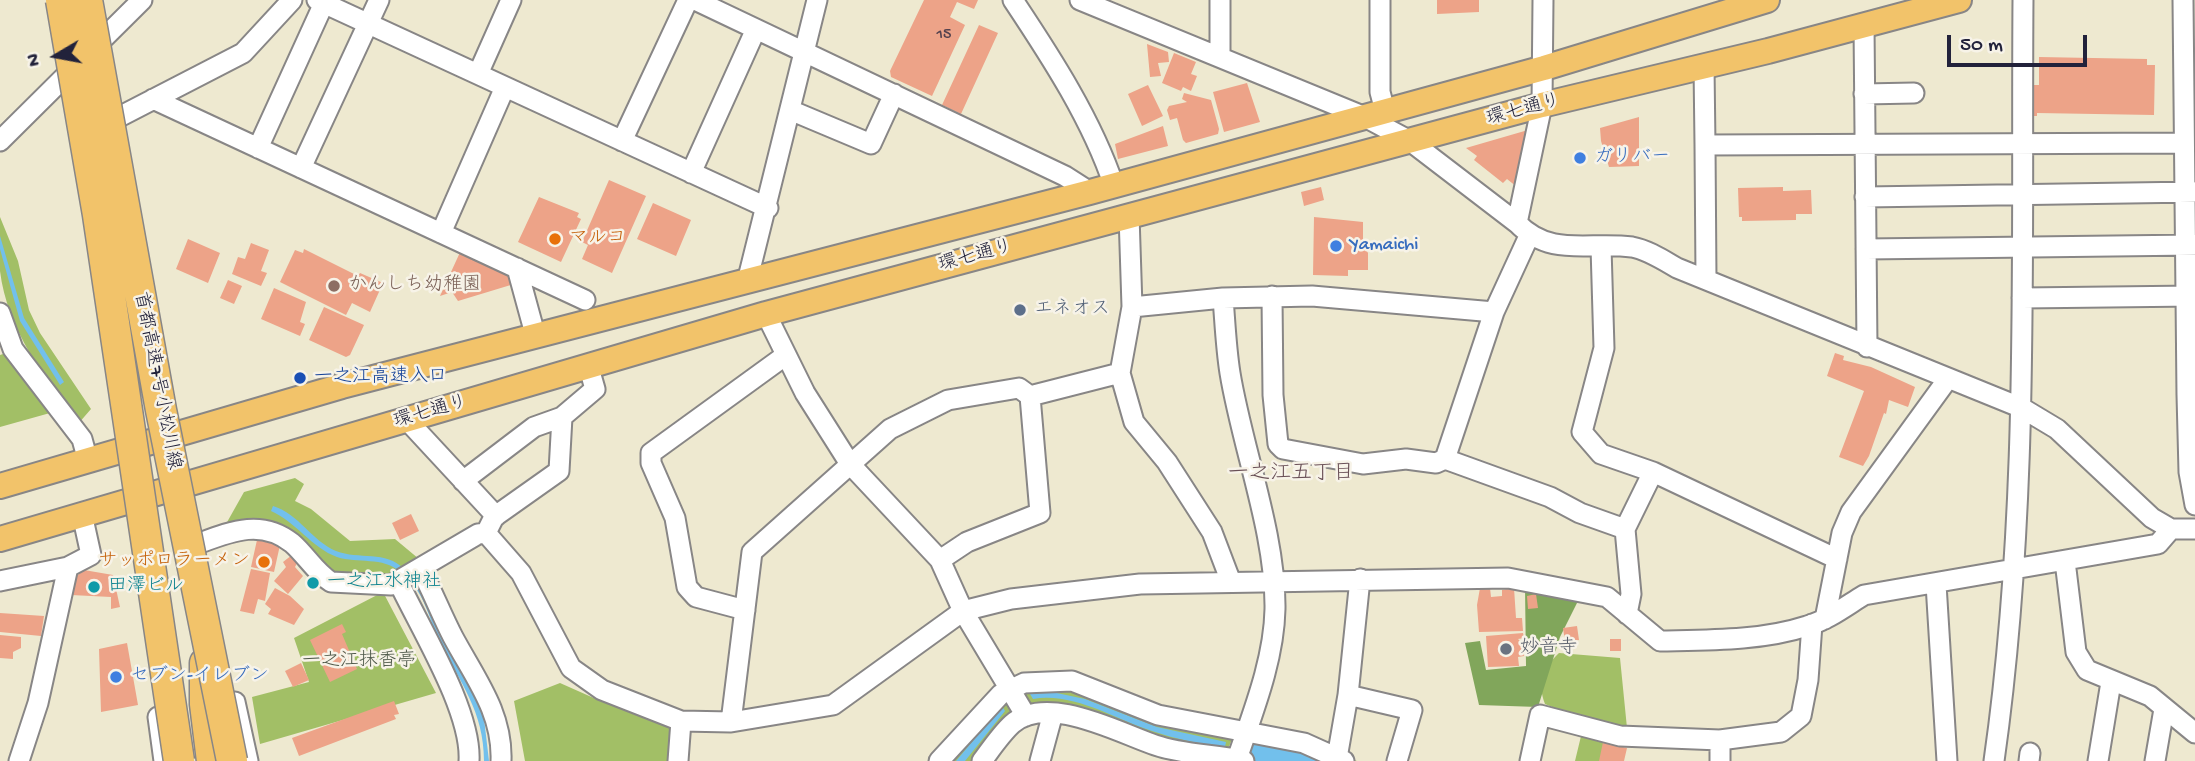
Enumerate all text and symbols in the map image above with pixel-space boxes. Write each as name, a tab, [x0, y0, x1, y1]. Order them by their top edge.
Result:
north arrow	[21, 21, 91, 91]
scale bar	[1950, 21, 2090, 65]
house number: 15	[937, 26, 951, 46]
text: 50 m	[1960, 34, 2003, 59]
text: N	[22, 52, 47, 68]
street label: 環七通り	[1484, 90, 1564, 132]
place label: ガリバー	[1594, 147, 1670, 169]
marker: ガリバー	[1572, 150, 1588, 166]
place label: マルコ	[569, 228, 626, 250]
marker: マルコ	[547, 231, 563, 247]
place label: Yamaichi	[1350, 235, 1418, 257]
street label: 環七通り	[936, 236, 1016, 278]
marker: Yamaichi	[1328, 238, 1344, 254]
place label: かんしち幼稚園	[348, 275, 481, 297]
marker: かんしち幼稚園	[326, 278, 342, 294]
street label: 首都高速7号小松川線	[128, 290, 184, 472]
place label: エネオス	[1034, 299, 1110, 321]
marker: エネオス	[1012, 302, 1028, 318]
place label: 一之江高速入口	[314, 367, 447, 389]
marker: 一之江高速入口	[292, 370, 308, 386]
street label: 環七通り	[391, 392, 471, 434]
district label: 一之江五丁目	[1228, 462, 1354, 488]
place label: サッポロラーメン	[98, 551, 250, 573]
marker: サッポロラーメン	[256, 554, 272, 570]
place label: 一之江水神社	[327, 572, 441, 594]
marker: 一之江水神社	[305, 575, 321, 591]
place label: 田澤ビル	[108, 576, 184, 598]
marker: 田澤ビル	[86, 579, 102, 595]
place label: 妙音寺	[1520, 638, 1577, 660]
marker: 妙音寺	[1498, 641, 1514, 657]
park label: 一之江抹香亭	[302, 651, 416, 673]
place label: セブン-イレブン	[130, 666, 269, 688]
marker: セブン-イレブン	[108, 669, 124, 685]

